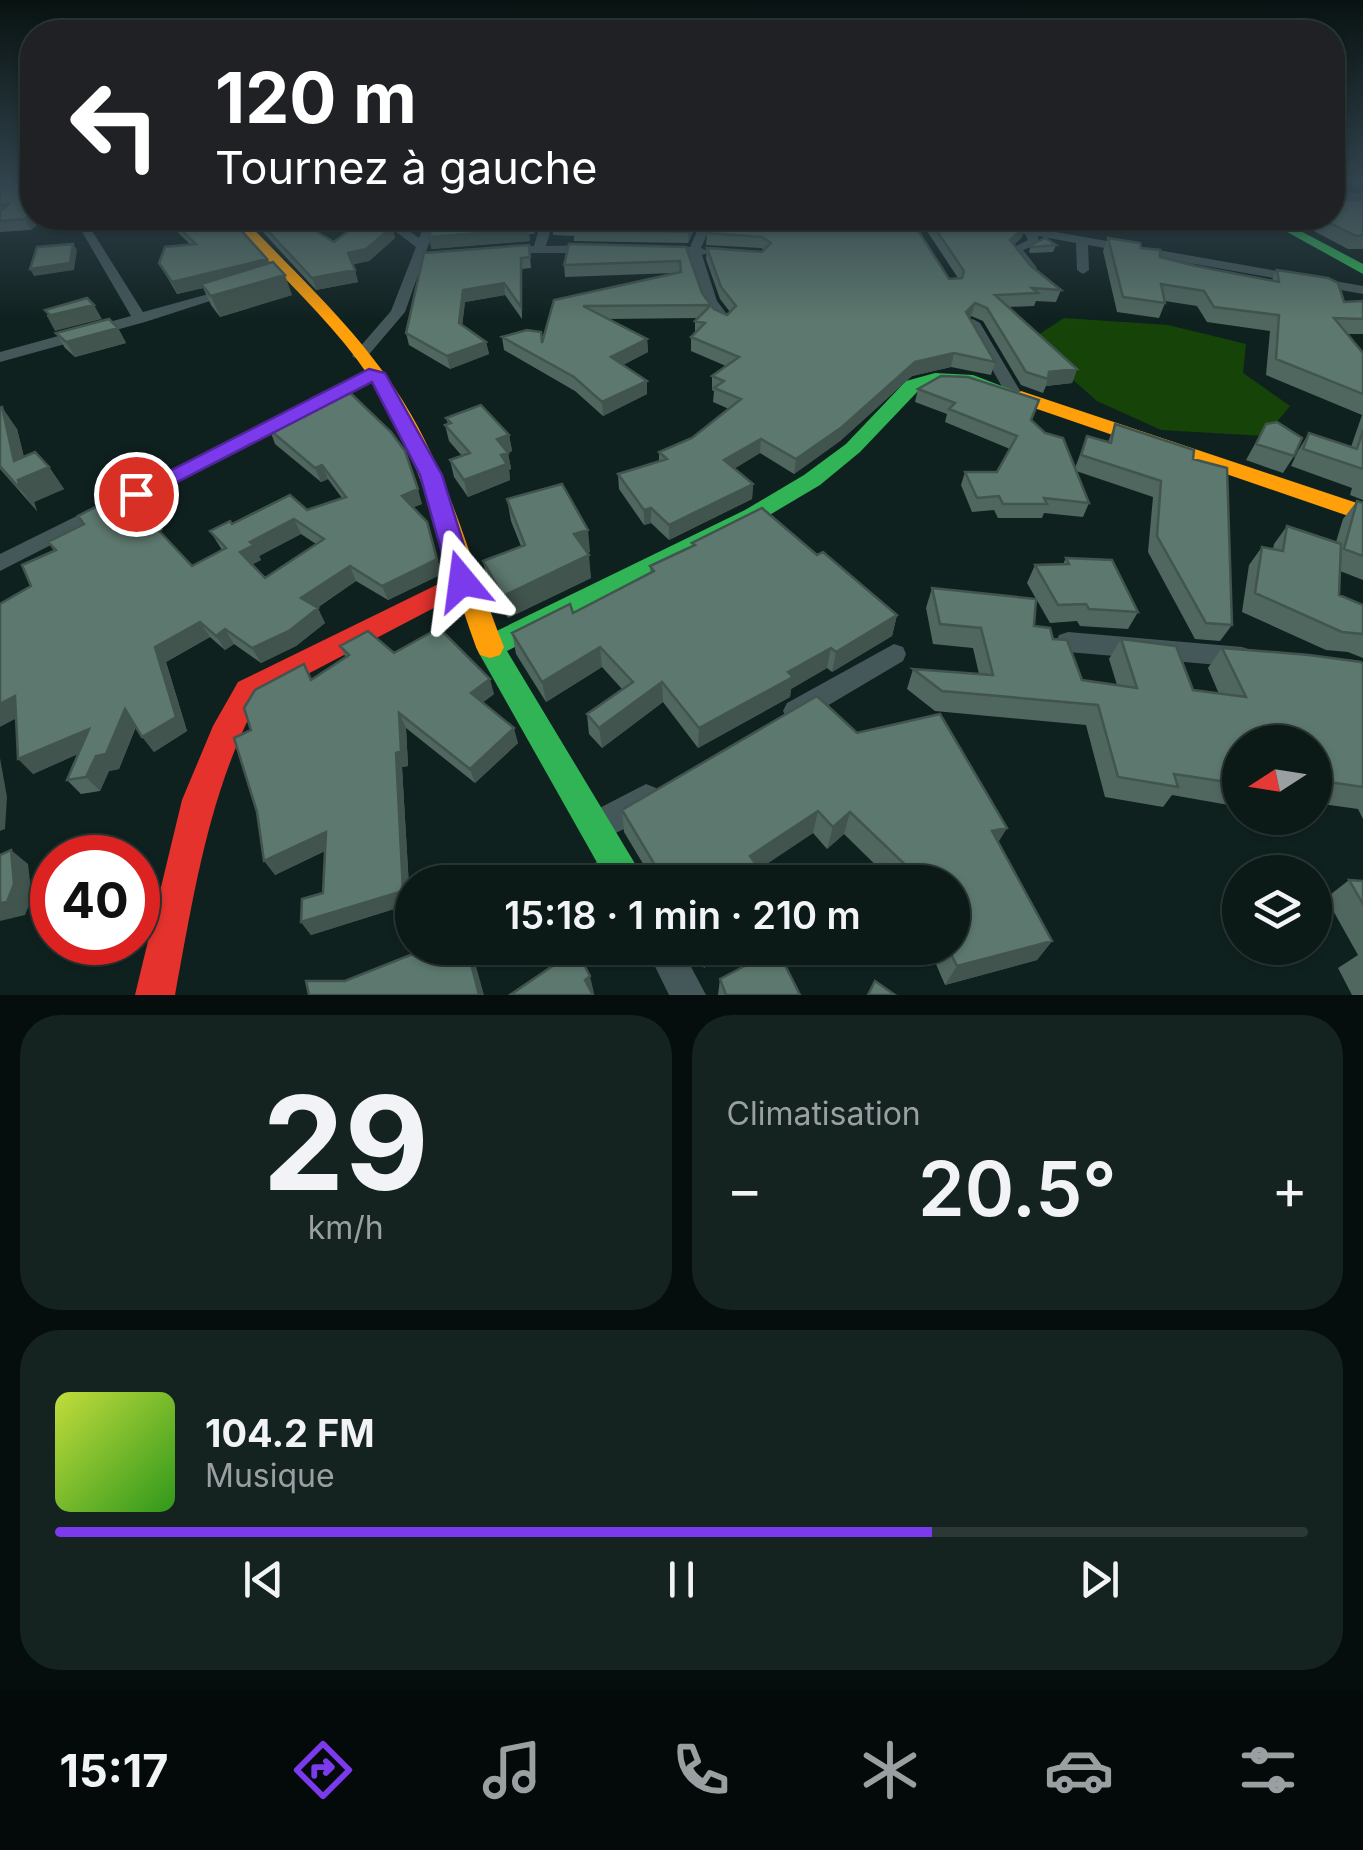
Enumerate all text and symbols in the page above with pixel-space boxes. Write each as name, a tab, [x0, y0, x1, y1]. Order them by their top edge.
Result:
text: 120 m	[215, 55, 417, 140]
icon: left	[50, 60, 180, 190]
text: Tournez à gauche	[215, 140, 597, 195]
pin	[94, 452, 179, 537]
icon: arrive	[109, 467, 164, 522]
position arrow	[410, 529, 514, 633]
north arrow	[1222, 725, 1332, 835]
map controls	[1222, 725, 1332, 965]
speed limit sign: 40	[30, 835, 160, 965]
button: layers	[1222, 855, 1332, 965]
text: 15:18 · 1 min · 210 m	[504, 892, 861, 938]
text: 29	[263, 1064, 429, 1221]
text: Climatisation	[727, 1094, 921, 1133]
text: 20.5°	[918, 1143, 1117, 1234]
text: −	[727, 1156, 763, 1222]
text: +	[1272, 1156, 1308, 1222]
text: km/h	[308, 1208, 384, 1247]
text: 104.2 FM	[205, 1410, 375, 1456]
text: Musique	[205, 1456, 335, 1495]
icon: previous	[236, 1552, 291, 1607]
icon: pause	[654, 1552, 709, 1607]
icon: next	[1072, 1552, 1127, 1607]
icon: directions	[288, 1735, 358, 1805]
icon: music	[477, 1735, 547, 1805]
icon: phone	[666, 1735, 736, 1805]
icon: climate	[855, 1735, 925, 1805]
icon: car	[1044, 1735, 1114, 1805]
icon: filters	[1233, 1735, 1303, 1805]
text: 15:17	[60, 1743, 168, 1798]

